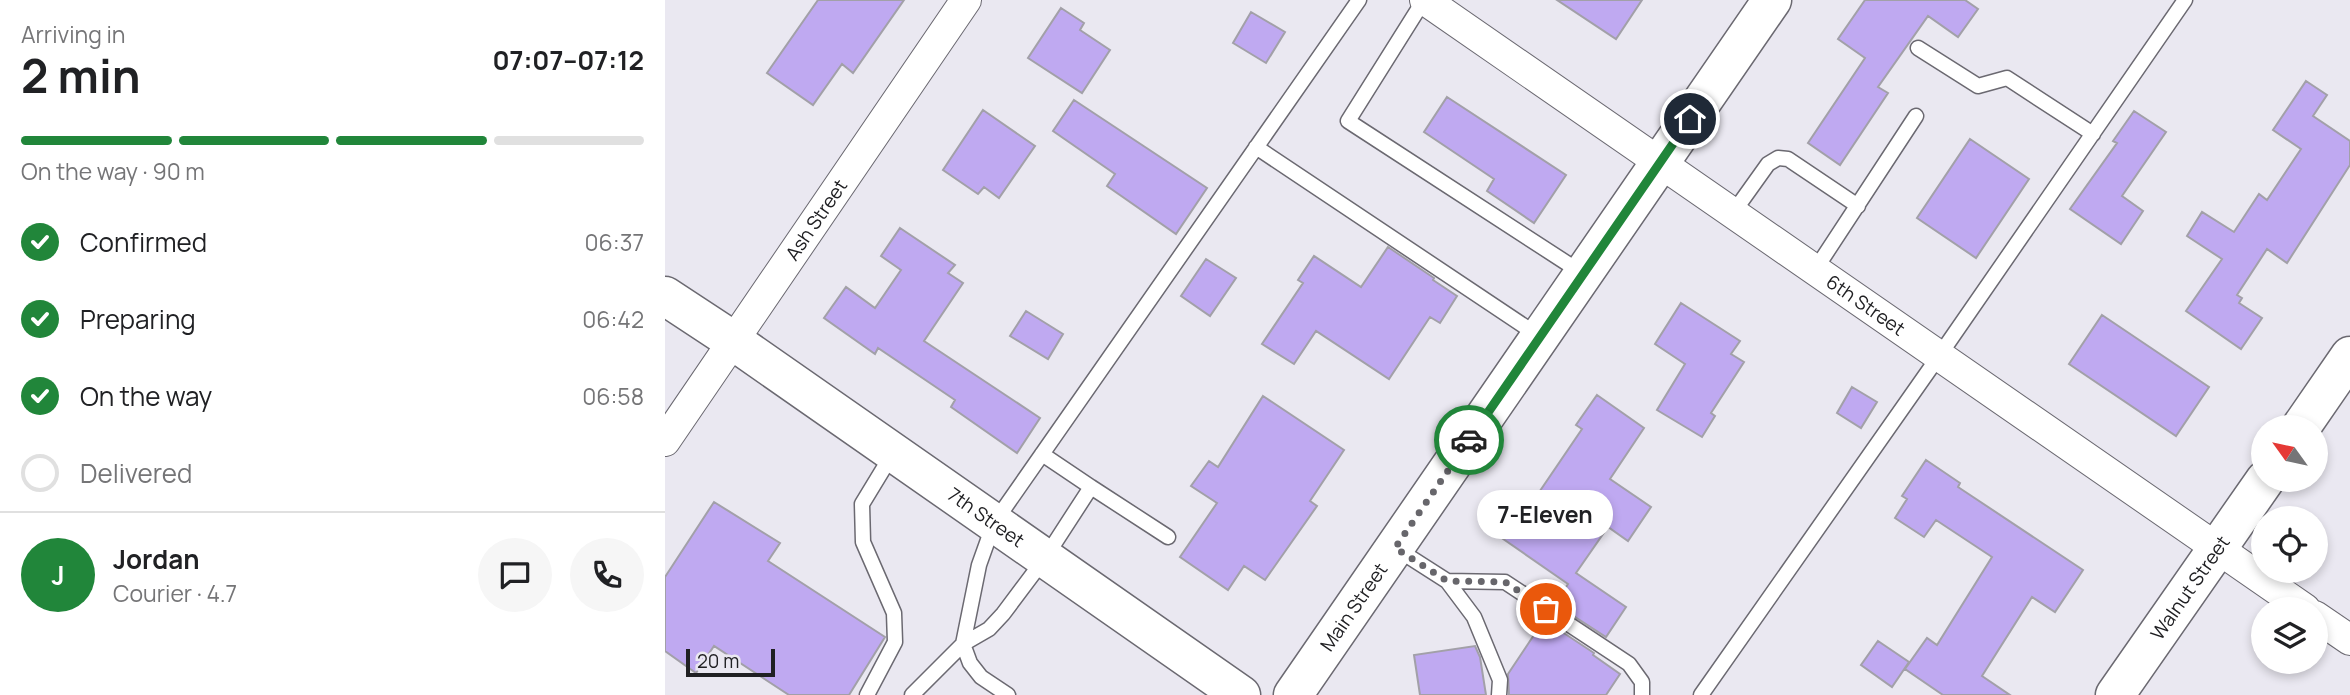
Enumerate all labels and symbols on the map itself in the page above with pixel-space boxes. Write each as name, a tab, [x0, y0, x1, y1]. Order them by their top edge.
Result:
pin	[1660, 89, 1720, 149]
street label: Ash Street	[779, 174, 853, 265]
street label: 6th Street	[1821, 269, 1910, 341]
courier	[1434, 405, 1504, 475]
north arrow	[2251, 415, 2327, 492]
street label: 7th Street	[943, 481, 1030, 553]
callout: 7-Eleven	[1478, 490, 1614, 539]
street label: Walnut Street	[2144, 530, 2235, 645]
street label: Main Street	[1314, 558, 1393, 656]
pin	[1516, 579, 1576, 639]
scale bar	[686, 646, 775, 678]

